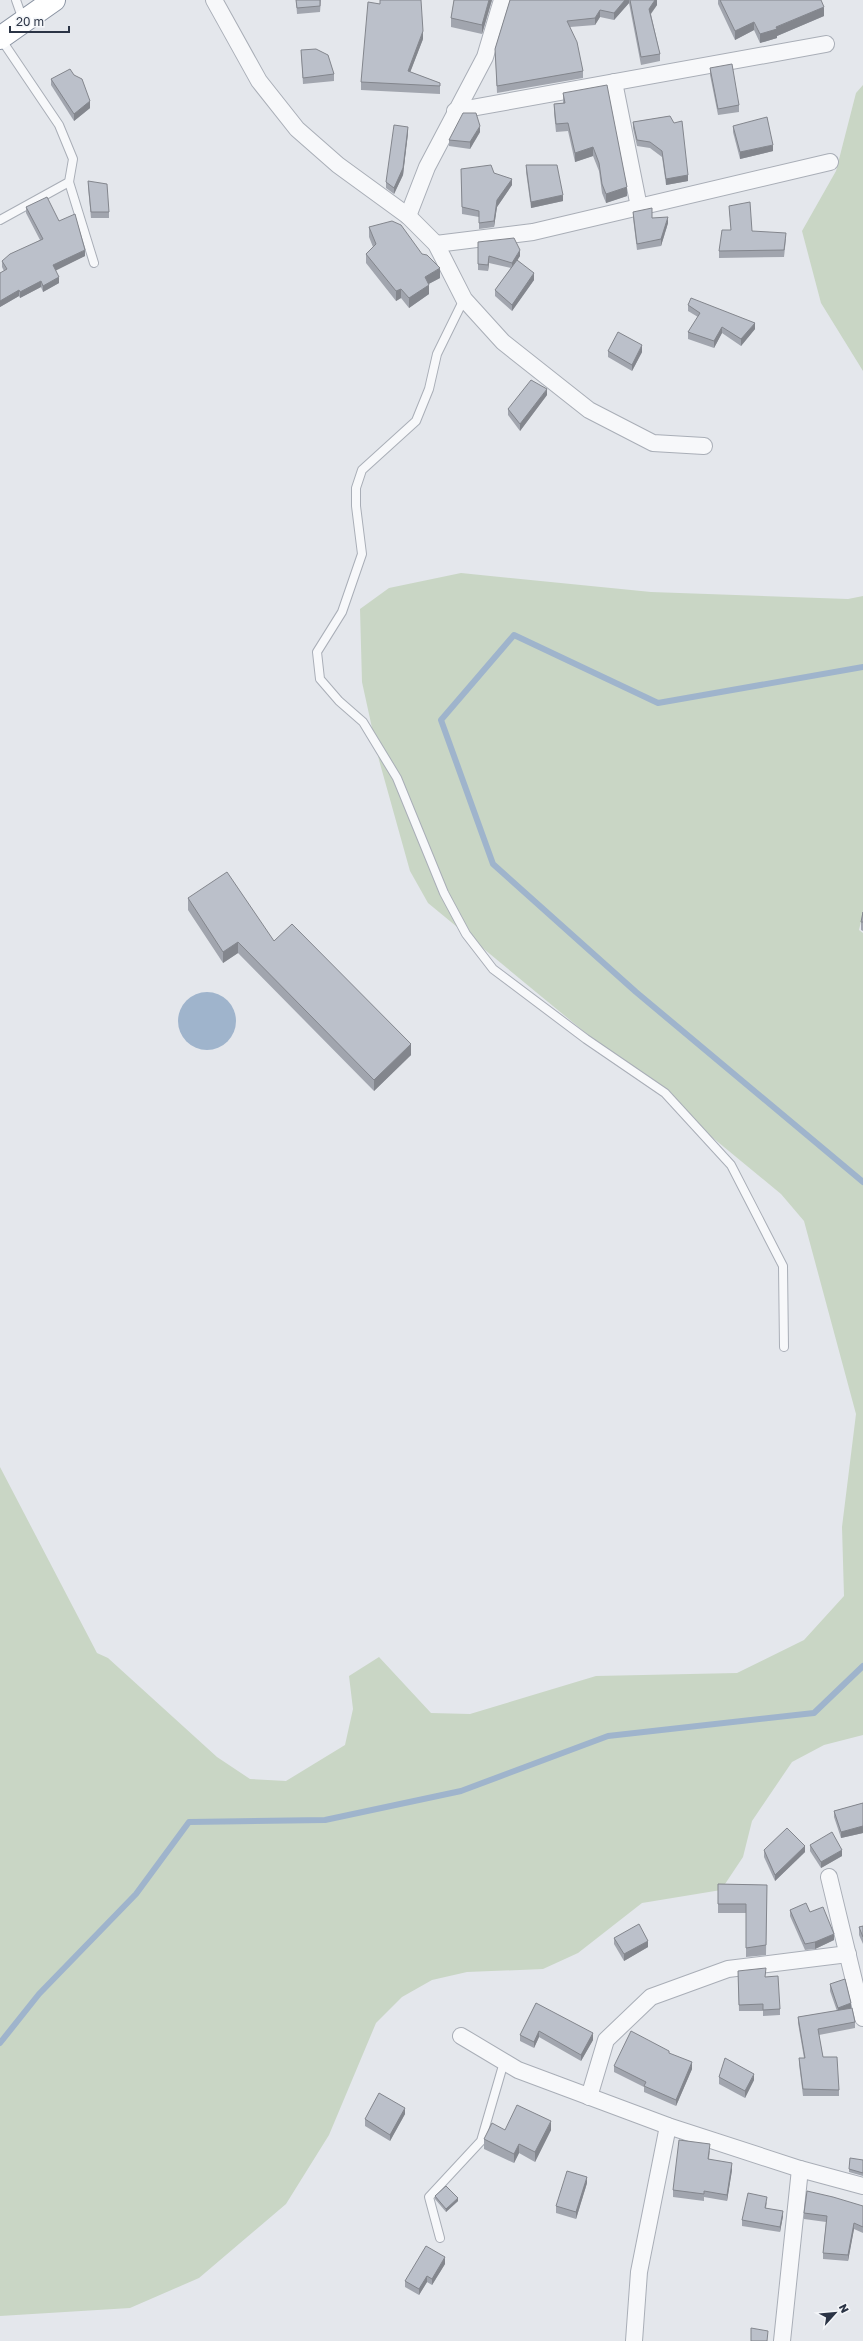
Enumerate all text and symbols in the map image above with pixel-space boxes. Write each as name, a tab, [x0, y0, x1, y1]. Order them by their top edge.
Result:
scale bar	[10, 8, 69, 34]
text: 20 m	[16, 14, 44, 29]
north arrow	[815, 2293, 855, 2333]
text: N	[837, 2302, 852, 2315]

